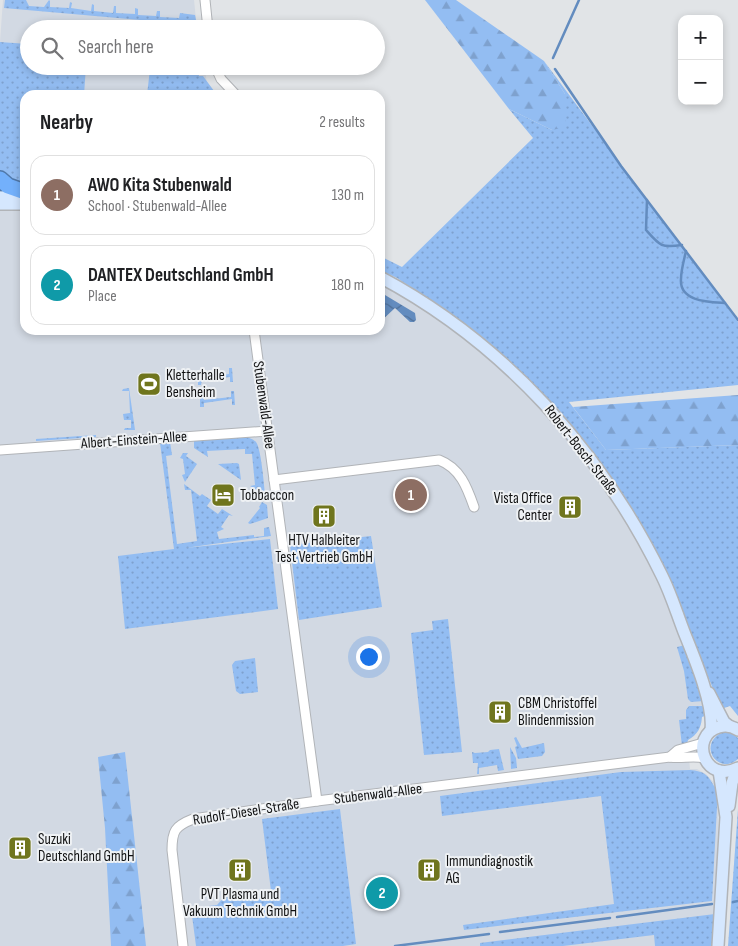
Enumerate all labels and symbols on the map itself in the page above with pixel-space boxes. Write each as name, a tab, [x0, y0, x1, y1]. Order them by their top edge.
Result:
street label: Stubenwald-Allee	[248, 360, 280, 450]
place label: Kletterhalle Bensheim	[166, 366, 225, 402]
sports icon: Kletterhalle Bensheim	[136, 371, 162, 397]
street label: Robert-Bosch-Straße	[540, 401, 622, 499]
street label: Albert-Einstein-Allee	[79, 427, 188, 453]
pin: 1	[395, 476, 427, 514]
hotel icon: Tobbaccon	[210, 482, 236, 508]
place label: Tobbaccon	[240, 486, 294, 505]
place label: Vista Office Center	[494, 489, 553, 525]
building icon: Vista Office Center	[557, 494, 583, 520]
building icon: HTV Halbleiter Test Vertrieb GmbH	[311, 503, 337, 529]
place label: HTV Halbleiter Test Vertrieb GmbH	[275, 531, 373, 567]
your location	[356, 644, 382, 670]
place label: CBM Christoffel Blindenmission	[518, 694, 597, 730]
building icon: CBM Christoffel Blindenmission	[487, 699, 513, 725]
street label: Stubenwald-Allee	[333, 779, 423, 809]
street label: Rudolf-Diesel-Straße	[192, 794, 300, 830]
place label: Suzuki Deutschland GmbH	[38, 830, 135, 866]
building icon: Suzuki Deutschland GmbH	[7, 835, 33, 861]
place label: Immundiagnostik AG	[445, 852, 533, 888]
building icon: PVT Plasma und Vakuum Technik GmbH	[227, 857, 253, 883]
building icon: Immundiagnostik AG	[416, 857, 442, 883]
pin: 2	[366, 874, 398, 912]
place label: PVT Plasma und Vakuum Technik GmbH	[183, 885, 297, 921]

